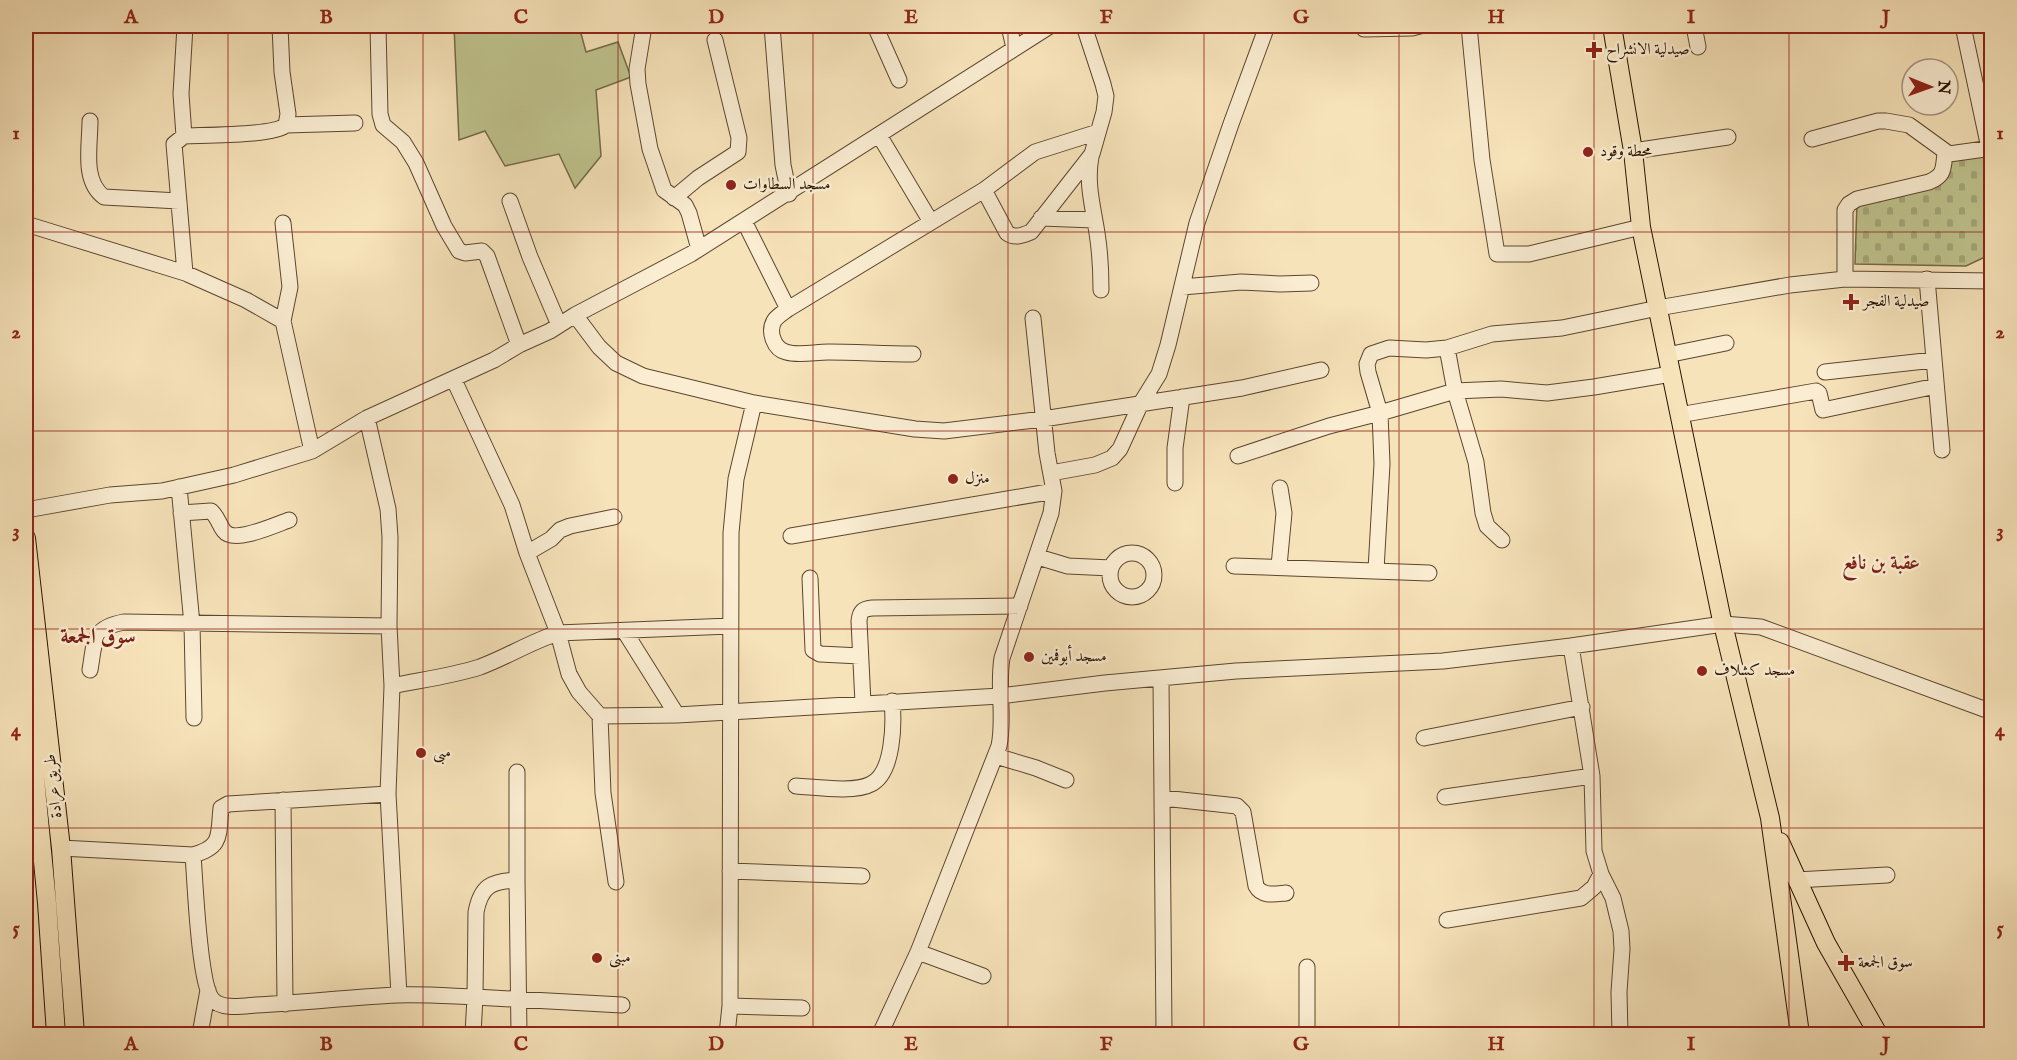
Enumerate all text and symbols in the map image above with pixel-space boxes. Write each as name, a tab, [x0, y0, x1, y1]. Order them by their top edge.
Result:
text: A	[123, 5, 139, 30]
text: B	[319, 5, 333, 30]
text: C	[514, 5, 528, 30]
text: D	[708, 5, 724, 30]
text: E	[904, 5, 918, 30]
text: F	[1100, 5, 1113, 30]
text: G	[1293, 5, 1310, 30]
text: H	[1487, 5, 1505, 30]
text: I	[1687, 5, 1696, 30]
text: J	[1879, 5, 1891, 30]
place label: صيدلية الانشراح	[1606, 40, 1690, 63]
marker: صيدلية الانشراح	[1587, 43, 1601, 57]
north arrow	[1900, 57, 1960, 117]
text: N	[1933, 79, 1953, 94]
text: 1	[12, 121, 20, 146]
text: 1	[1996, 121, 2004, 146]
place label: محطة وقود	[1600, 142, 1652, 162]
marker: محطة وقود	[1581, 145, 1595, 159]
place label: مسجد السطاوات	[743, 175, 830, 195]
marker: مسجد السطاوات	[724, 178, 738, 192]
place label: صيدلية الفجر	[1861, 292, 1929, 312]
marker: صيدلية الفجر	[1844, 295, 1858, 309]
text: 2	[11, 320, 21, 345]
text: 2	[1995, 320, 2005, 345]
place label: منزل	[965, 469, 990, 489]
marker: منزل	[946, 472, 960, 486]
text: 3	[12, 519, 20, 544]
text: 3	[1996, 519, 2004, 544]
district label: عقبة بن نافع	[1842, 551, 1920, 581]
district label: سوق الجمعة	[60, 623, 136, 651]
place label: مسجد أبوفمين	[1041, 644, 1107, 667]
marker: مسجد أبوفمين	[1022, 650, 1036, 664]
place label: مسجد كشلاف	[1714, 661, 1795, 681]
marker: مسجد كشلاف	[1695, 664, 1709, 678]
text: 4	[11, 718, 22, 743]
text: 4	[1995, 718, 2006, 743]
place label: مبى	[433, 743, 451, 765]
marker: مبى	[414, 746, 428, 760]
street label: طريق عرادة	[41, 753, 67, 819]
text: 5	[12, 916, 20, 941]
text: 5	[1996, 916, 2004, 941]
place label: مبنى	[609, 948, 631, 968]
marker: مبنى	[590, 951, 604, 965]
place label: سوق الجمعة	[1858, 953, 1913, 973]
marker: سوق الجمعة	[1839, 956, 1853, 970]
text: A	[123, 1032, 139, 1057]
text: B	[319, 1032, 333, 1057]
text: C	[514, 1032, 528, 1057]
text: D	[708, 1032, 724, 1057]
text: E	[904, 1032, 918, 1057]
text: F	[1100, 1032, 1113, 1057]
text: G	[1293, 1032, 1310, 1057]
text: H	[1487, 1032, 1505, 1057]
text: I	[1687, 1032, 1696, 1057]
text: J	[1879, 1032, 1891, 1057]

